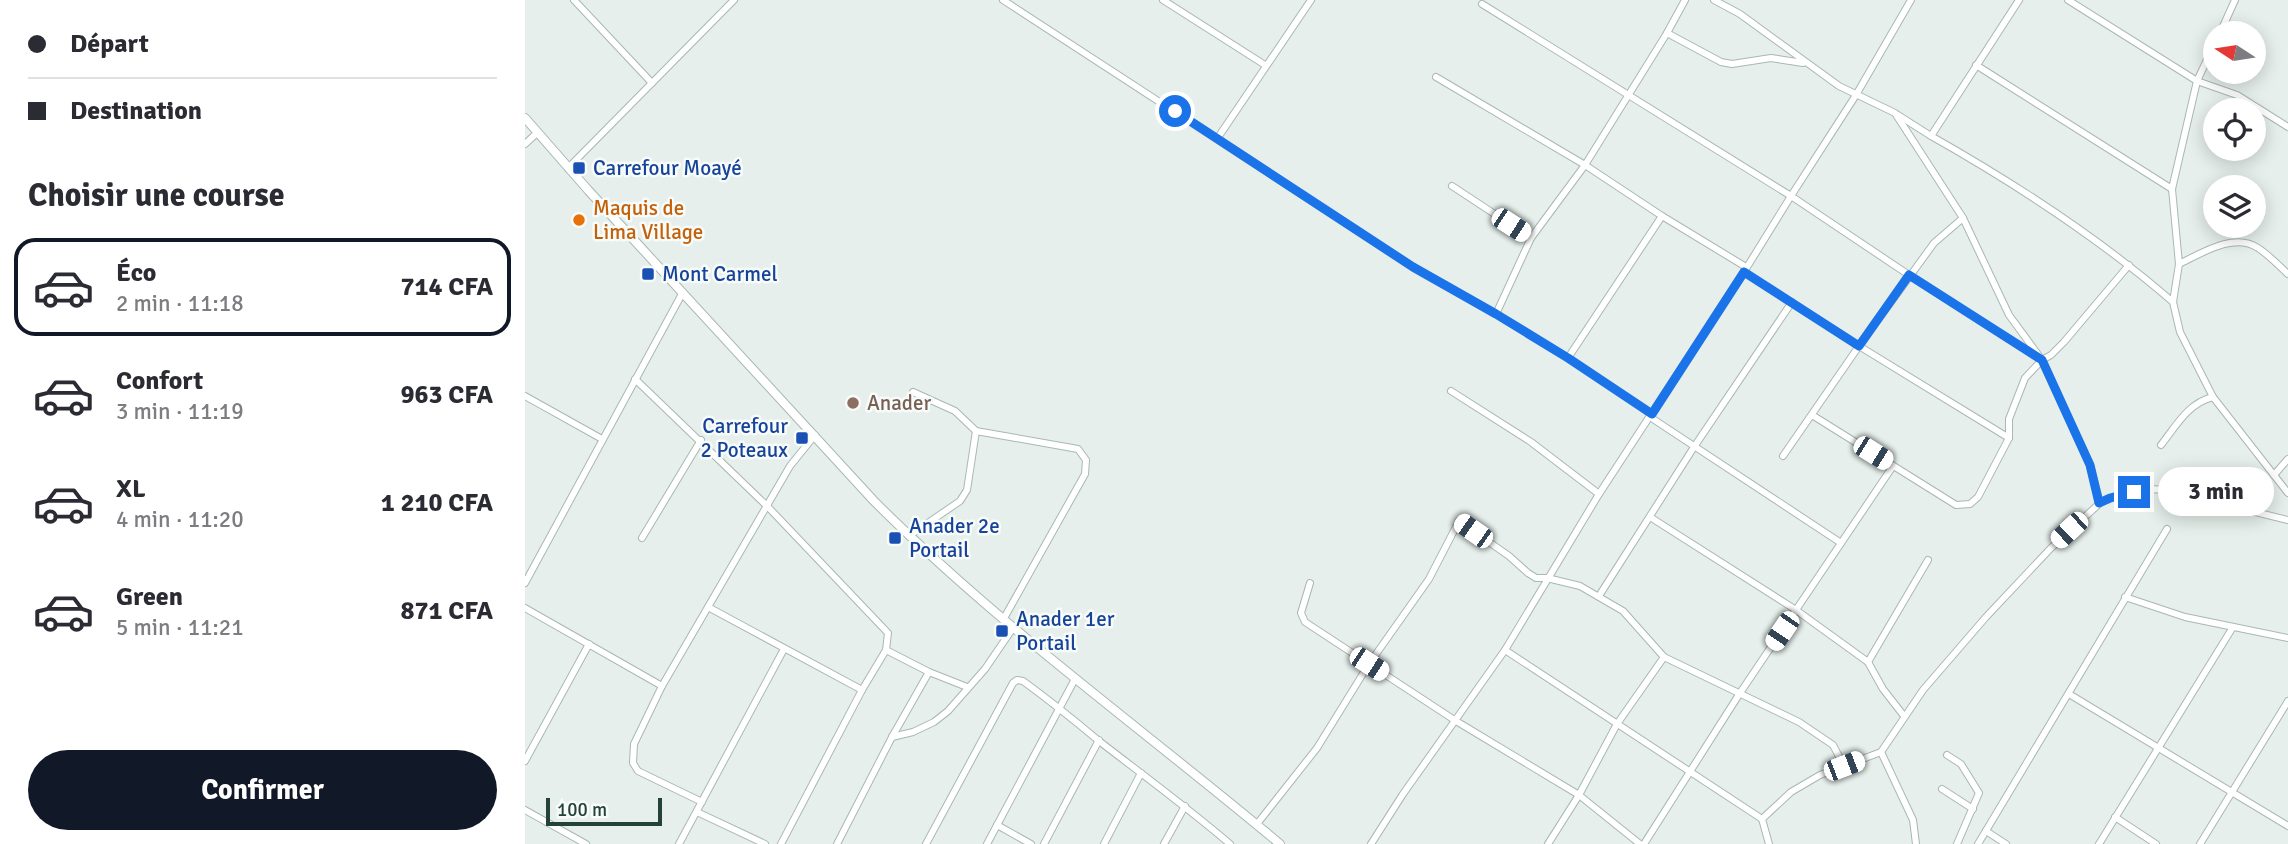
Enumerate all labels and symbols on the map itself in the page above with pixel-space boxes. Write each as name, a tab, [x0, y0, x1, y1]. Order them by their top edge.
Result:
north arrow	[2203, 21, 2266, 84]
route start	[1159, 95, 1191, 127]
place label: Carrefour Moayé	[593, 155, 742, 181]
marker: Carrefour Moayé	[571, 160, 587, 176]
place label: Maquis de Lima Village	[593, 195, 703, 245]
car	[1488, 205, 1535, 245]
marker: Maquis de Lima Village	[571, 212, 587, 228]
place label: Mont Carmel	[662, 261, 778, 287]
marker: Mont Carmel	[640, 266, 656, 282]
place label: Anader	[867, 390, 932, 416]
marker: Anader	[845, 395, 861, 411]
place label: Carrefour 2 Poteaux	[701, 413, 788, 463]
marker: Carrefour 2 Poteaux	[794, 430, 810, 446]
car	[1850, 433, 1897, 473]
callout: 3 min	[2159, 468, 2274, 516]
route end	[2118, 476, 2150, 508]
car	[2047, 508, 2092, 552]
car	[1450, 510, 1497, 552]
place label: Anader 2e Portail	[909, 513, 1000, 563]
marker: Anader 2e Portail	[887, 530, 903, 546]
place label: Anader 1er Portail	[1016, 606, 1115, 656]
car	[1762, 608, 1803, 654]
marker: Anader 1er Portail	[994, 623, 1010, 639]
car	[1346, 644, 1393, 684]
car	[1821, 749, 1868, 783]
scale bar	[546, 795, 661, 827]

